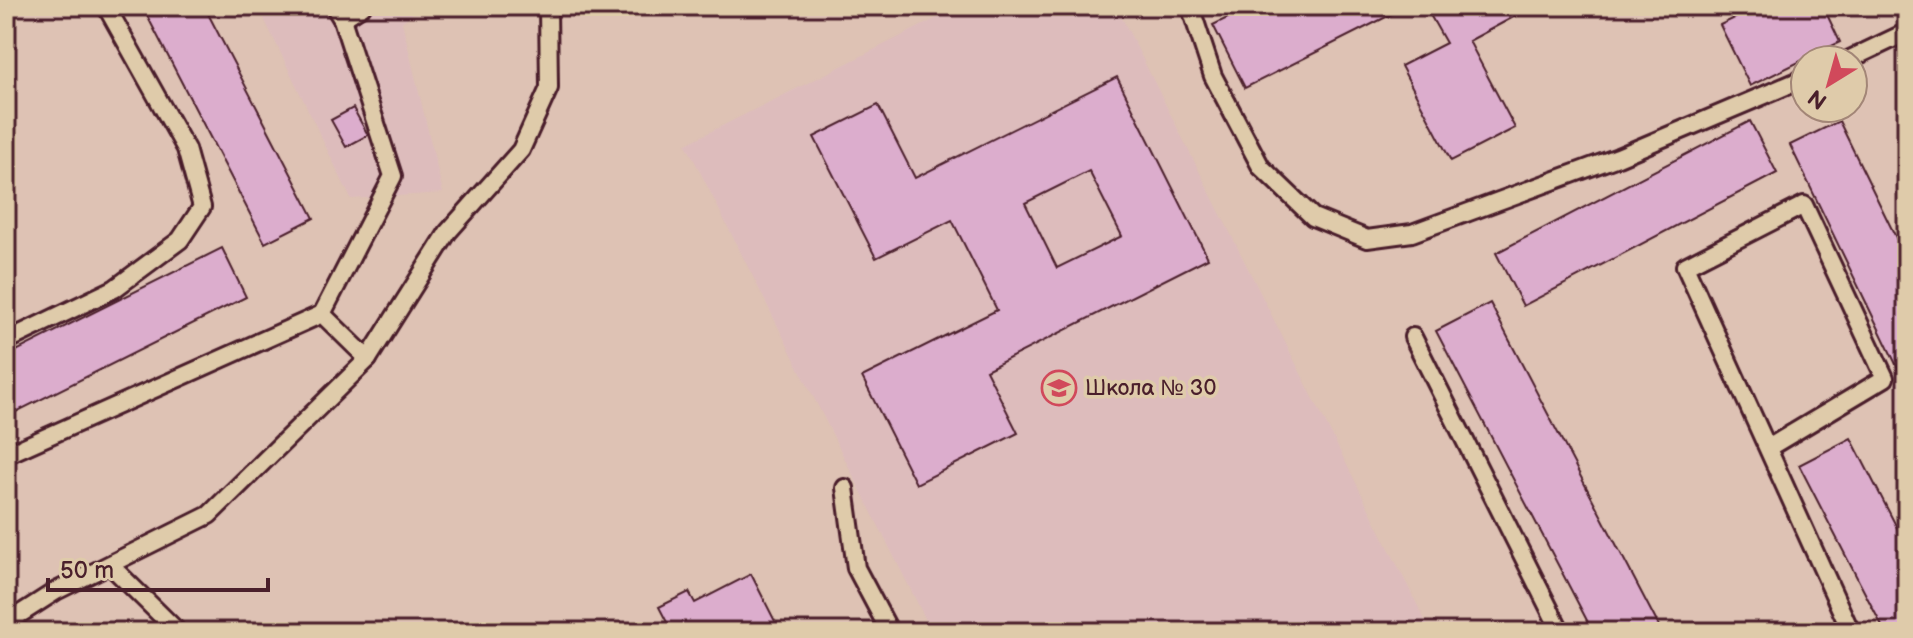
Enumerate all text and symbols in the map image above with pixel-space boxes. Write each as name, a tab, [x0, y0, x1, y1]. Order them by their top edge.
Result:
north arrow	[1789, 44, 1869, 124]
text: N	[1803, 83, 1833, 115]
school or university icon: Школа № 30	[1040, 369, 1078, 407]
place label: Школа № 30	[1085, 375, 1216, 402]
scale bar	[48, 542, 268, 592]
text: 50 m	[60, 556, 114, 585]

